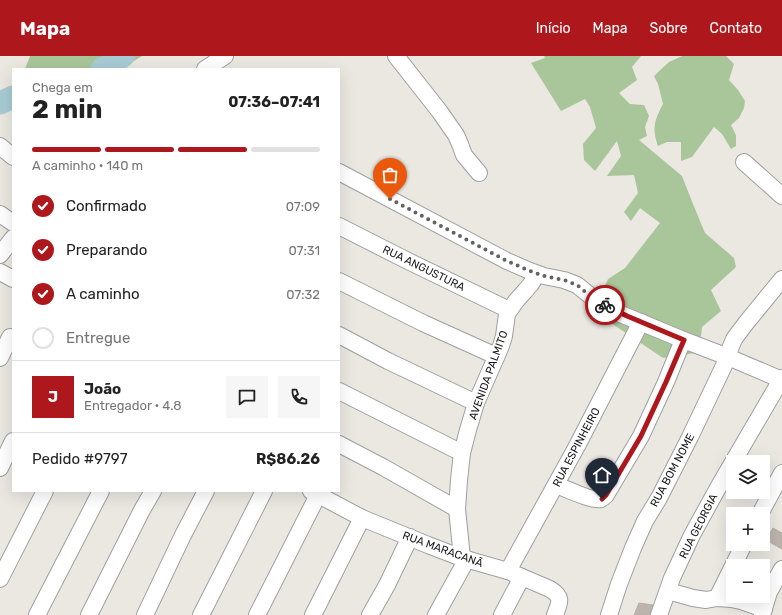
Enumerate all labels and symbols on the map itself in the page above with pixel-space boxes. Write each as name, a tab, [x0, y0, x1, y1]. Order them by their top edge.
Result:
pin	[373, 158, 407, 199]
street label: RUA ANGUSTURA	[381, 243, 468, 294]
courier	[585, 285, 625, 325]
street label: AVENIDA PALMITO	[466, 329, 511, 422]
street label: RUA ESPINHEIRO	[550, 405, 603, 489]
street label: RUA BOM NOME	[648, 431, 697, 509]
pin	[585, 458, 619, 499]
street label: RUA GEORGIA	[677, 491, 721, 561]
street label: RUA MARACANÃ	[401, 529, 485, 570]

